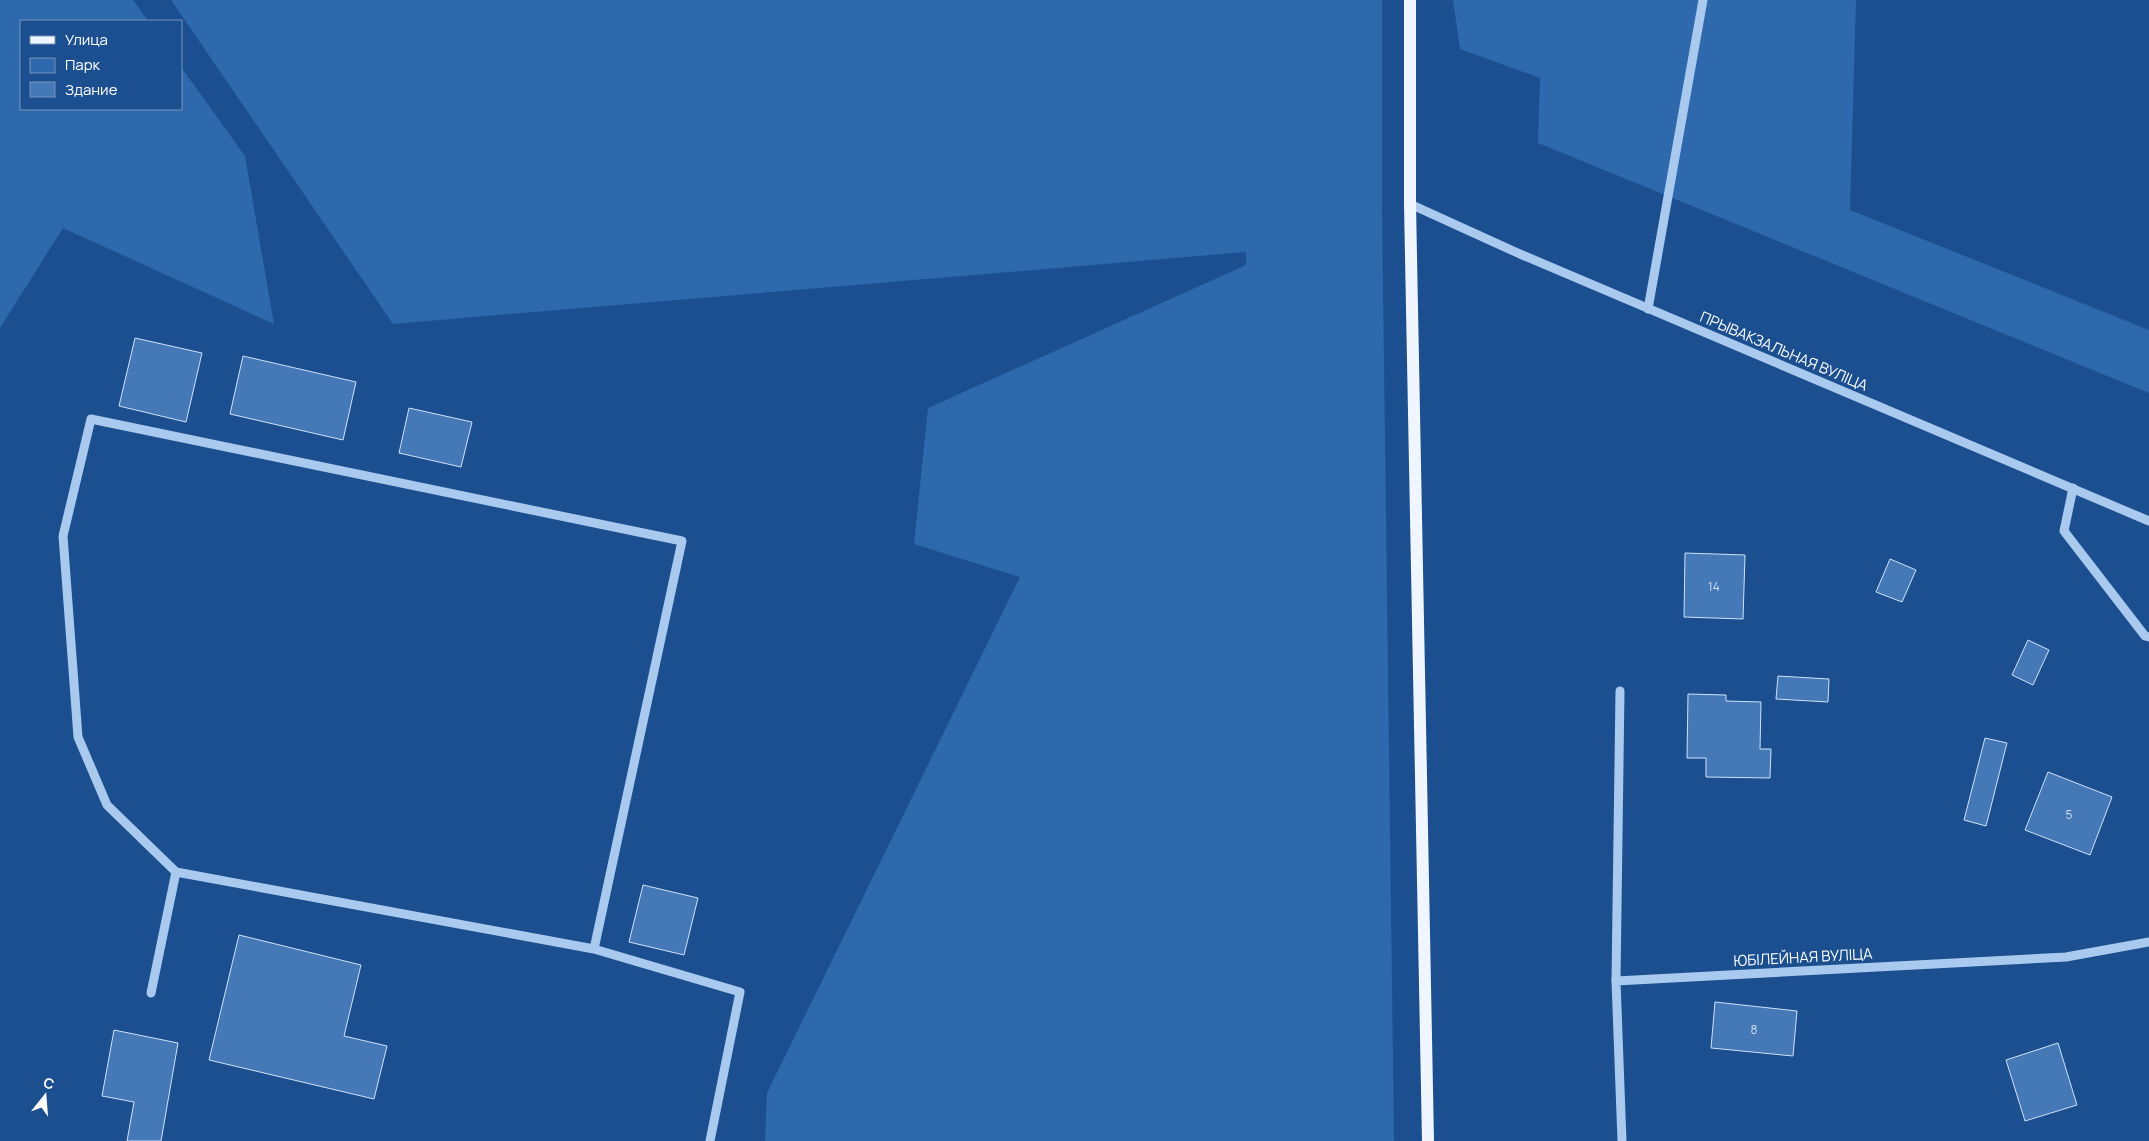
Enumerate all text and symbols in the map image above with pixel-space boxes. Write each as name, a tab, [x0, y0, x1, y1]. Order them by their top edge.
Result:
legend	[20, 20, 182, 110]
text: Улица	[65, 29, 108, 50]
text: Парк	[65, 54, 101, 75]
text: Здание	[65, 79, 118, 100]
street label: ПРЫВАКЗАЛЬНАЯ ВУЛІЦА	[1697, 306, 1872, 396]
house number: 14	[1708, 578, 1720, 595]
house number: 5	[2066, 806, 2073, 823]
street label: ЮБІЛЕЙНАЯ ВУЛІЦА	[1733, 943, 1874, 971]
house number: 8	[1751, 1021, 1758, 1038]
north arrow	[20, 1071, 70, 1121]
text: С	[41, 1072, 57, 1094]

